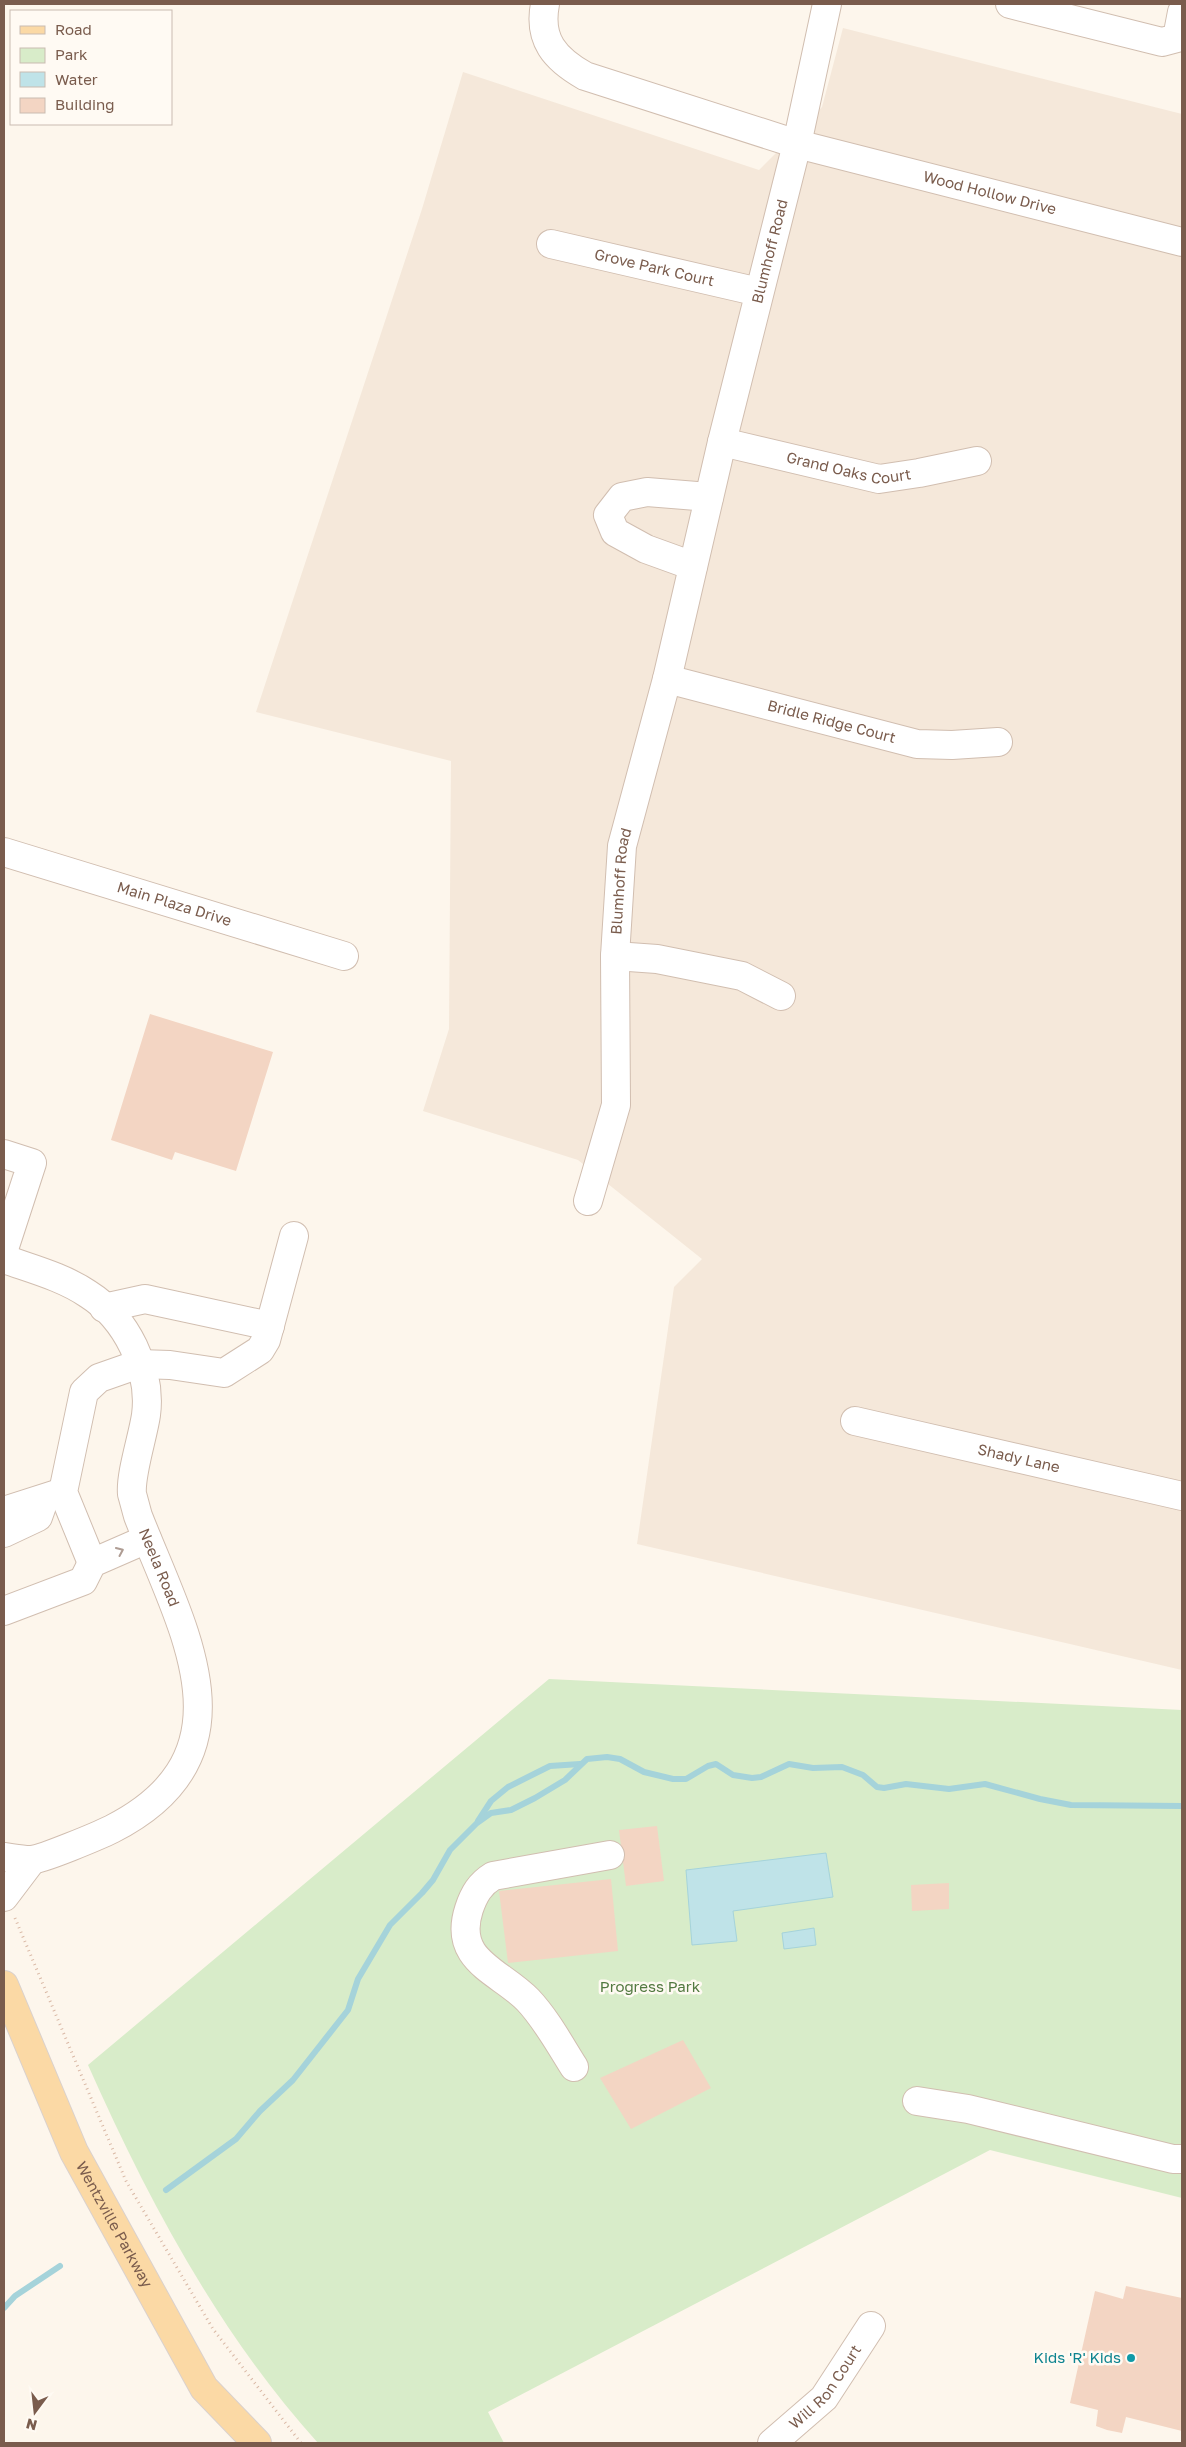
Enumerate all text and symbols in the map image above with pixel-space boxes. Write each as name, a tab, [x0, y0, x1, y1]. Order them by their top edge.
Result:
legend	[10, 10, 172, 125]
text: Road	[55, 20, 92, 38]
text: Park	[55, 45, 88, 63]
text: Water	[55, 70, 98, 88]
text: Building	[55, 95, 115, 113]
street label: Wood Hollow Drive	[921, 166, 1059, 218]
street label: Blumhoff Road	[747, 197, 791, 305]
street label: Grove Park Court	[593, 244, 716, 289]
street label: Grand Oaks Court	[785, 447, 912, 487]
street label: Bridle Ridge Court	[766, 695, 898, 746]
street label: Blumhoff Road	[606, 826, 634, 935]
street label: Main Plaza Drive	[115, 877, 234, 929]
street label: Shady Lane	[976, 1439, 1062, 1476]
street label: Neela Road	[136, 1525, 184, 1609]
one-way arrow	[115, 1547, 124, 1558]
park label: Progress Park	[600, 1977, 701, 1995]
street label: Wentzville Parkway	[73, 2158, 157, 2291]
street label: Will Ron Court	[785, 2341, 864, 2432]
place label: Kids 'R' Kids	[1034, 2348, 1121, 2366]
marker: Kids 'R' Kids	[1125, 2352, 1137, 2364]
north arrow	[10, 2387, 60, 2437]
text: N	[24, 2415, 39, 2435]

